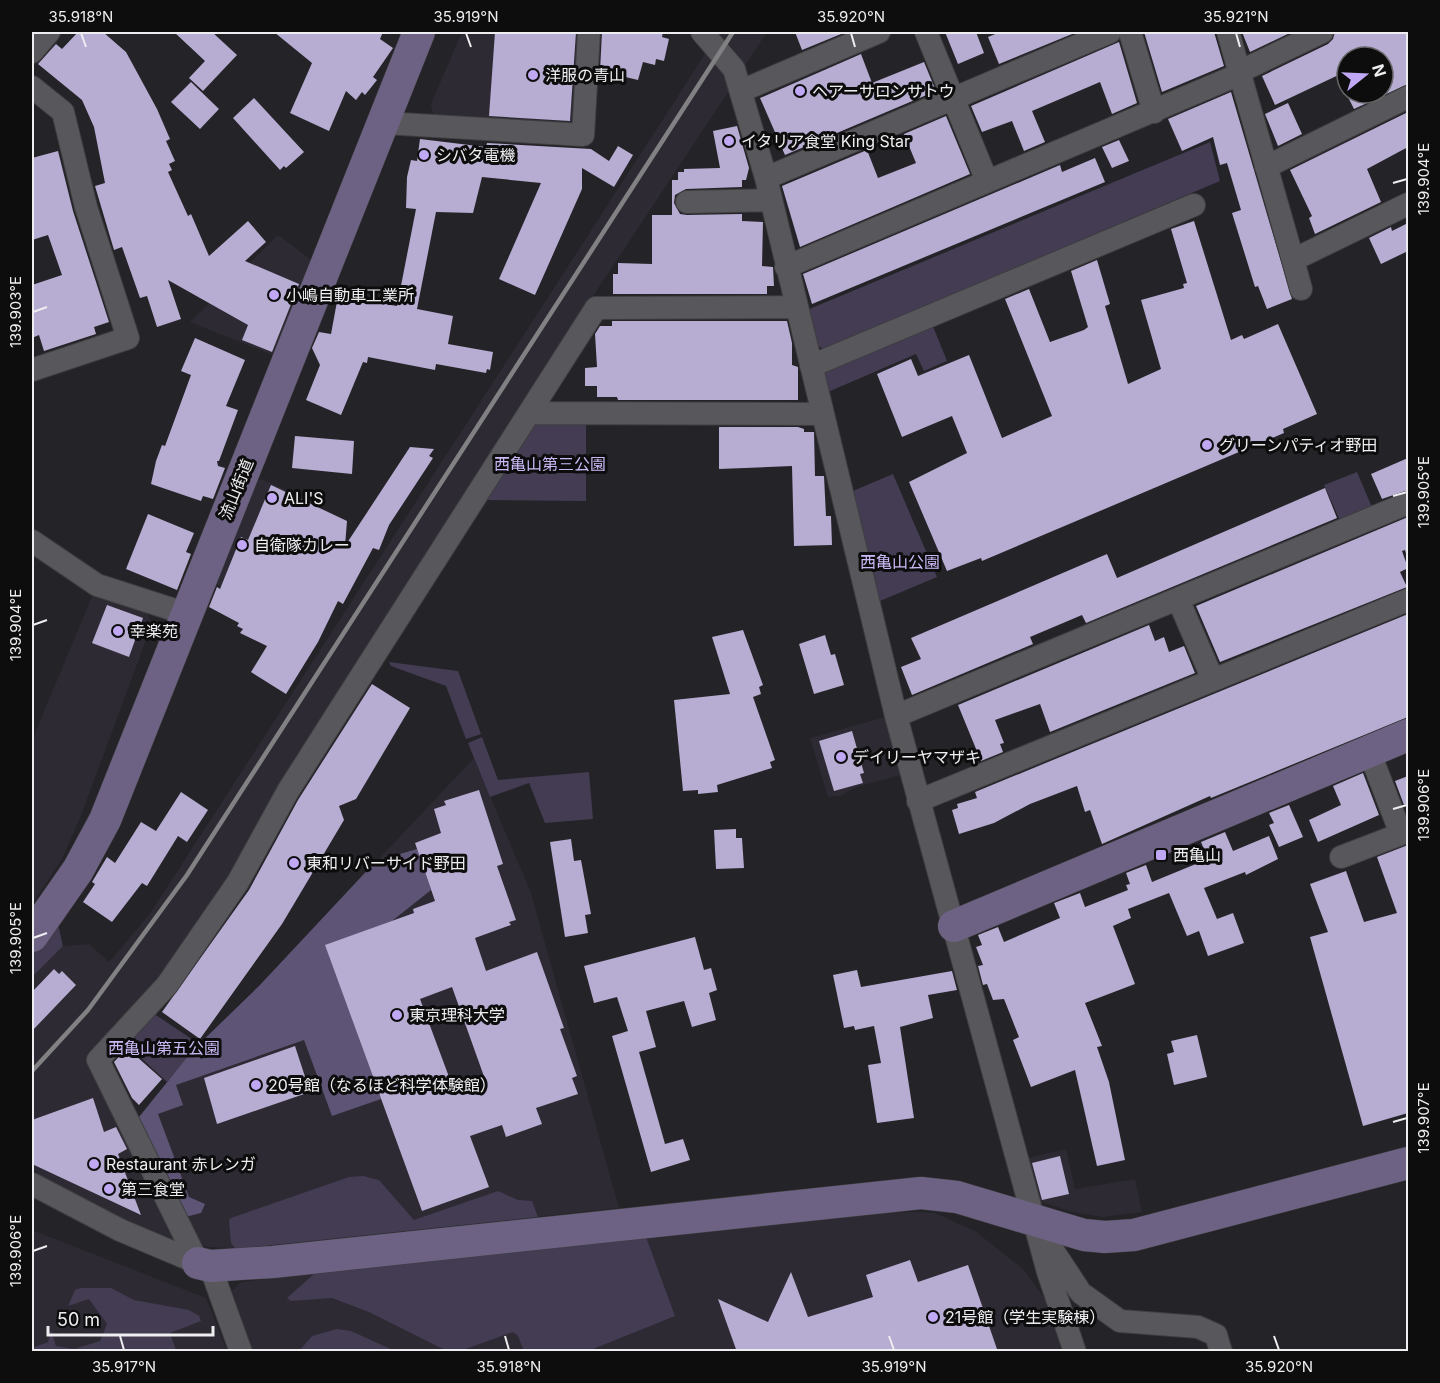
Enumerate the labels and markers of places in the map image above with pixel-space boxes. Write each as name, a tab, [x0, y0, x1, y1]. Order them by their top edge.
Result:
place label: 洋服の青山	[545, 65, 625, 85]
marker: 洋服の青山	[526, 68, 540, 82]
place label: ヘアーサロンサトウ	[812, 81, 955, 101]
marker: ヘアーサロンサトウ	[793, 84, 807, 98]
place label: イタリア食堂 King Star	[741, 131, 910, 151]
marker: イタリア食堂 King Star	[722, 134, 736, 148]
place label: シバタ電機	[436, 145, 516, 165]
marker: シバタ電機	[417, 148, 431, 162]
place label: 小嶋自動車工業所	[286, 285, 414, 305]
marker: 小嶋自動車工業所	[267, 288, 281, 302]
place label: グリーンパティオ野田	[1219, 435, 1377, 455]
marker: グリーンパティオ野田	[1200, 438, 1214, 452]
place label: ALI'S	[284, 488, 323, 508]
marker: ALI'S	[265, 491, 279, 505]
place label: 自衛隊カレー	[254, 535, 350, 555]
marker: 自衛隊カレー	[235, 538, 249, 552]
place label: 幸楽苑	[130, 621, 178, 641]
marker: 幸楽苑	[111, 624, 125, 638]
place label: デイリーヤマザキ	[853, 747, 981, 767]
marker: デイリーヤマザキ	[834, 750, 848, 764]
place label: 西亀山	[1173, 845, 1221, 865]
marker: 西亀山	[1154, 848, 1168, 862]
place label: 東和リバーサイド野田	[306, 853, 466, 873]
marker: 東和リバーサイド野田	[287, 856, 301, 870]
place label: 東京理科大学	[409, 1005, 505, 1025]
marker: 東京理科大学	[390, 1008, 404, 1022]
place label: 20号館（なるほど科学体験館）	[268, 1075, 496, 1095]
marker: 20号館（なるほど科学体験館）	[249, 1078, 263, 1092]
place label: Restaurant 赤レンガ	[106, 1154, 256, 1174]
marker: Restaurant 赤レンガ	[87, 1157, 101, 1171]
place label: 第三食堂	[121, 1179, 185, 1199]
marker: 第三食堂	[102, 1182, 116, 1196]
place label: 21号館（学生実験棟）	[945, 1307, 1105, 1327]
marker: 21号館（学生実験棟）	[926, 1310, 940, 1324]

